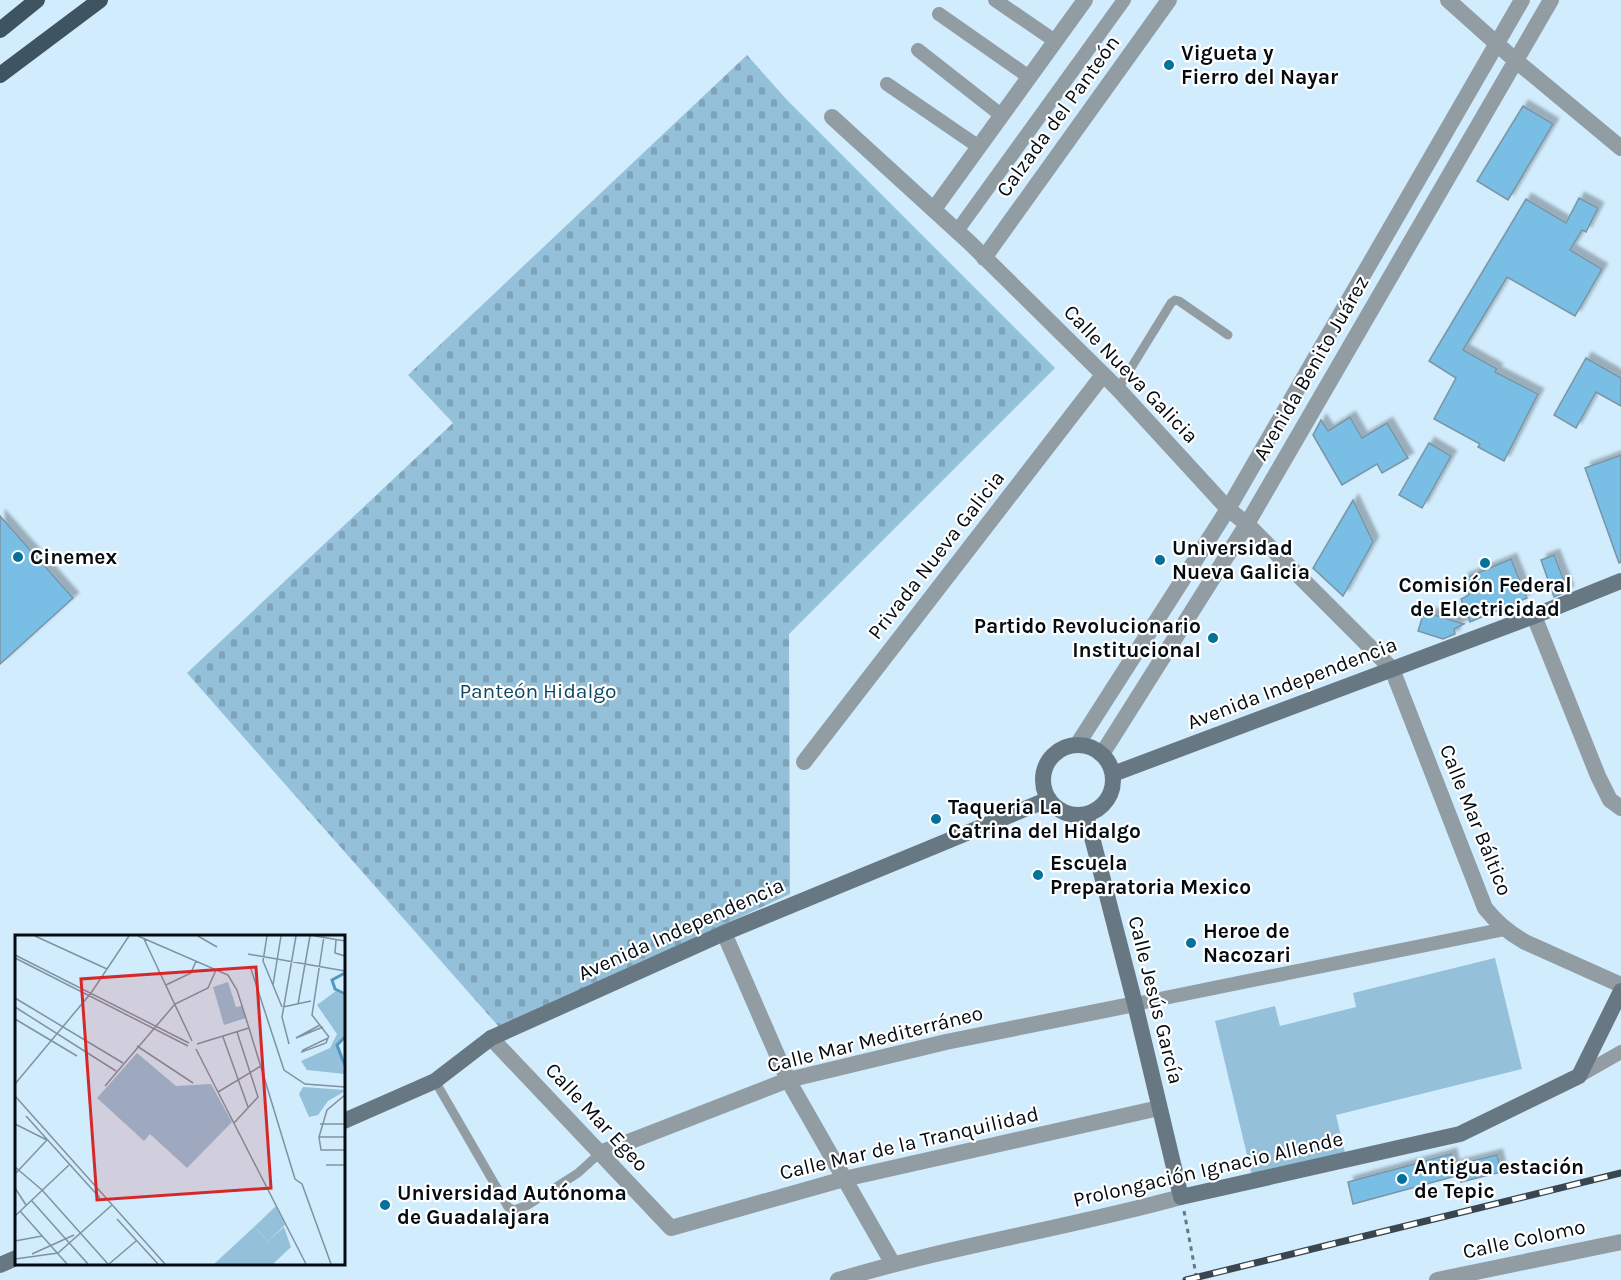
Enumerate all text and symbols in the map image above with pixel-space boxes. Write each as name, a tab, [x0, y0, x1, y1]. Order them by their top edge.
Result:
street label: Calzada del Panteón	[991, 31, 1125, 201]
place label: Vigueta y Fierro del Nayar	[1181, 41, 1339, 89]
marker: Vigueta y Fierro del Nayar	[1162, 58, 1176, 72]
street label: Avenida Benito Juárez	[1248, 271, 1374, 465]
street label: Calle Nueva Galicia	[1059, 300, 1203, 448]
street label: Privada Nueva Galicia	[863, 466, 1009, 644]
place label: Universidad Nueva Galicia	[1172, 536, 1310, 584]
place label: Cinemex	[30, 545, 117, 569]
marker: Cinemex	[11, 550, 25, 564]
marker: Universidad Nueva Galicia	[1153, 553, 1167, 567]
marker: Comisión Federal de Electricidad	[1478, 556, 1492, 570]
place label: Comisión Federal de Electricidad	[1398, 573, 1572, 621]
place label: Partido Revolucionario Institucional	[974, 614, 1201, 662]
marker: Partido Revolucionario Institucional	[1206, 631, 1220, 645]
street label: Avenida Independencia	[1184, 632, 1400, 734]
park label: Panteón Hidalgo	[459, 679, 617, 703]
street label: Calle Mar Báltico	[1435, 741, 1517, 899]
place label: Taqueria La Catrina del Hidalgo	[948, 795, 1141, 843]
marker: Taqueria La Catrina del Hidalgo	[929, 812, 943, 826]
place label: Escuela Preparatoria Mexico	[1050, 851, 1251, 899]
marker: Escuela Preparatoria Mexico	[1031, 868, 1045, 882]
street label: Avenida Independencia	[574, 873, 788, 985]
street label: Calle Jesús García	[1124, 913, 1188, 1087]
place label: Heroe de Nacozari	[1203, 919, 1291, 967]
inset map	[15, 935, 345, 1265]
marker: Heroe de Nacozari	[1184, 936, 1198, 950]
street label: Calle Mar Mediterráneo	[765, 1001, 985, 1077]
street label: Calle Mar Egeo	[541, 1058, 653, 1176]
street label: Calle Mar de la Tranquilidad	[777, 1101, 1041, 1185]
street label: Prolongación Ignacio Allende	[1071, 1126, 1345, 1212]
place label: Antigua estación de Tepic	[1414, 1155, 1584, 1203]
marker: Antigua estación de Tepic	[1395, 1172, 1409, 1186]
place label: Universidad Autónoma de Guadalajara	[397, 1181, 627, 1229]
marker: Universidad Autónoma de Guadalajara	[378, 1198, 392, 1212]
street label: Calle Colomo	[1460, 1214, 1588, 1264]

